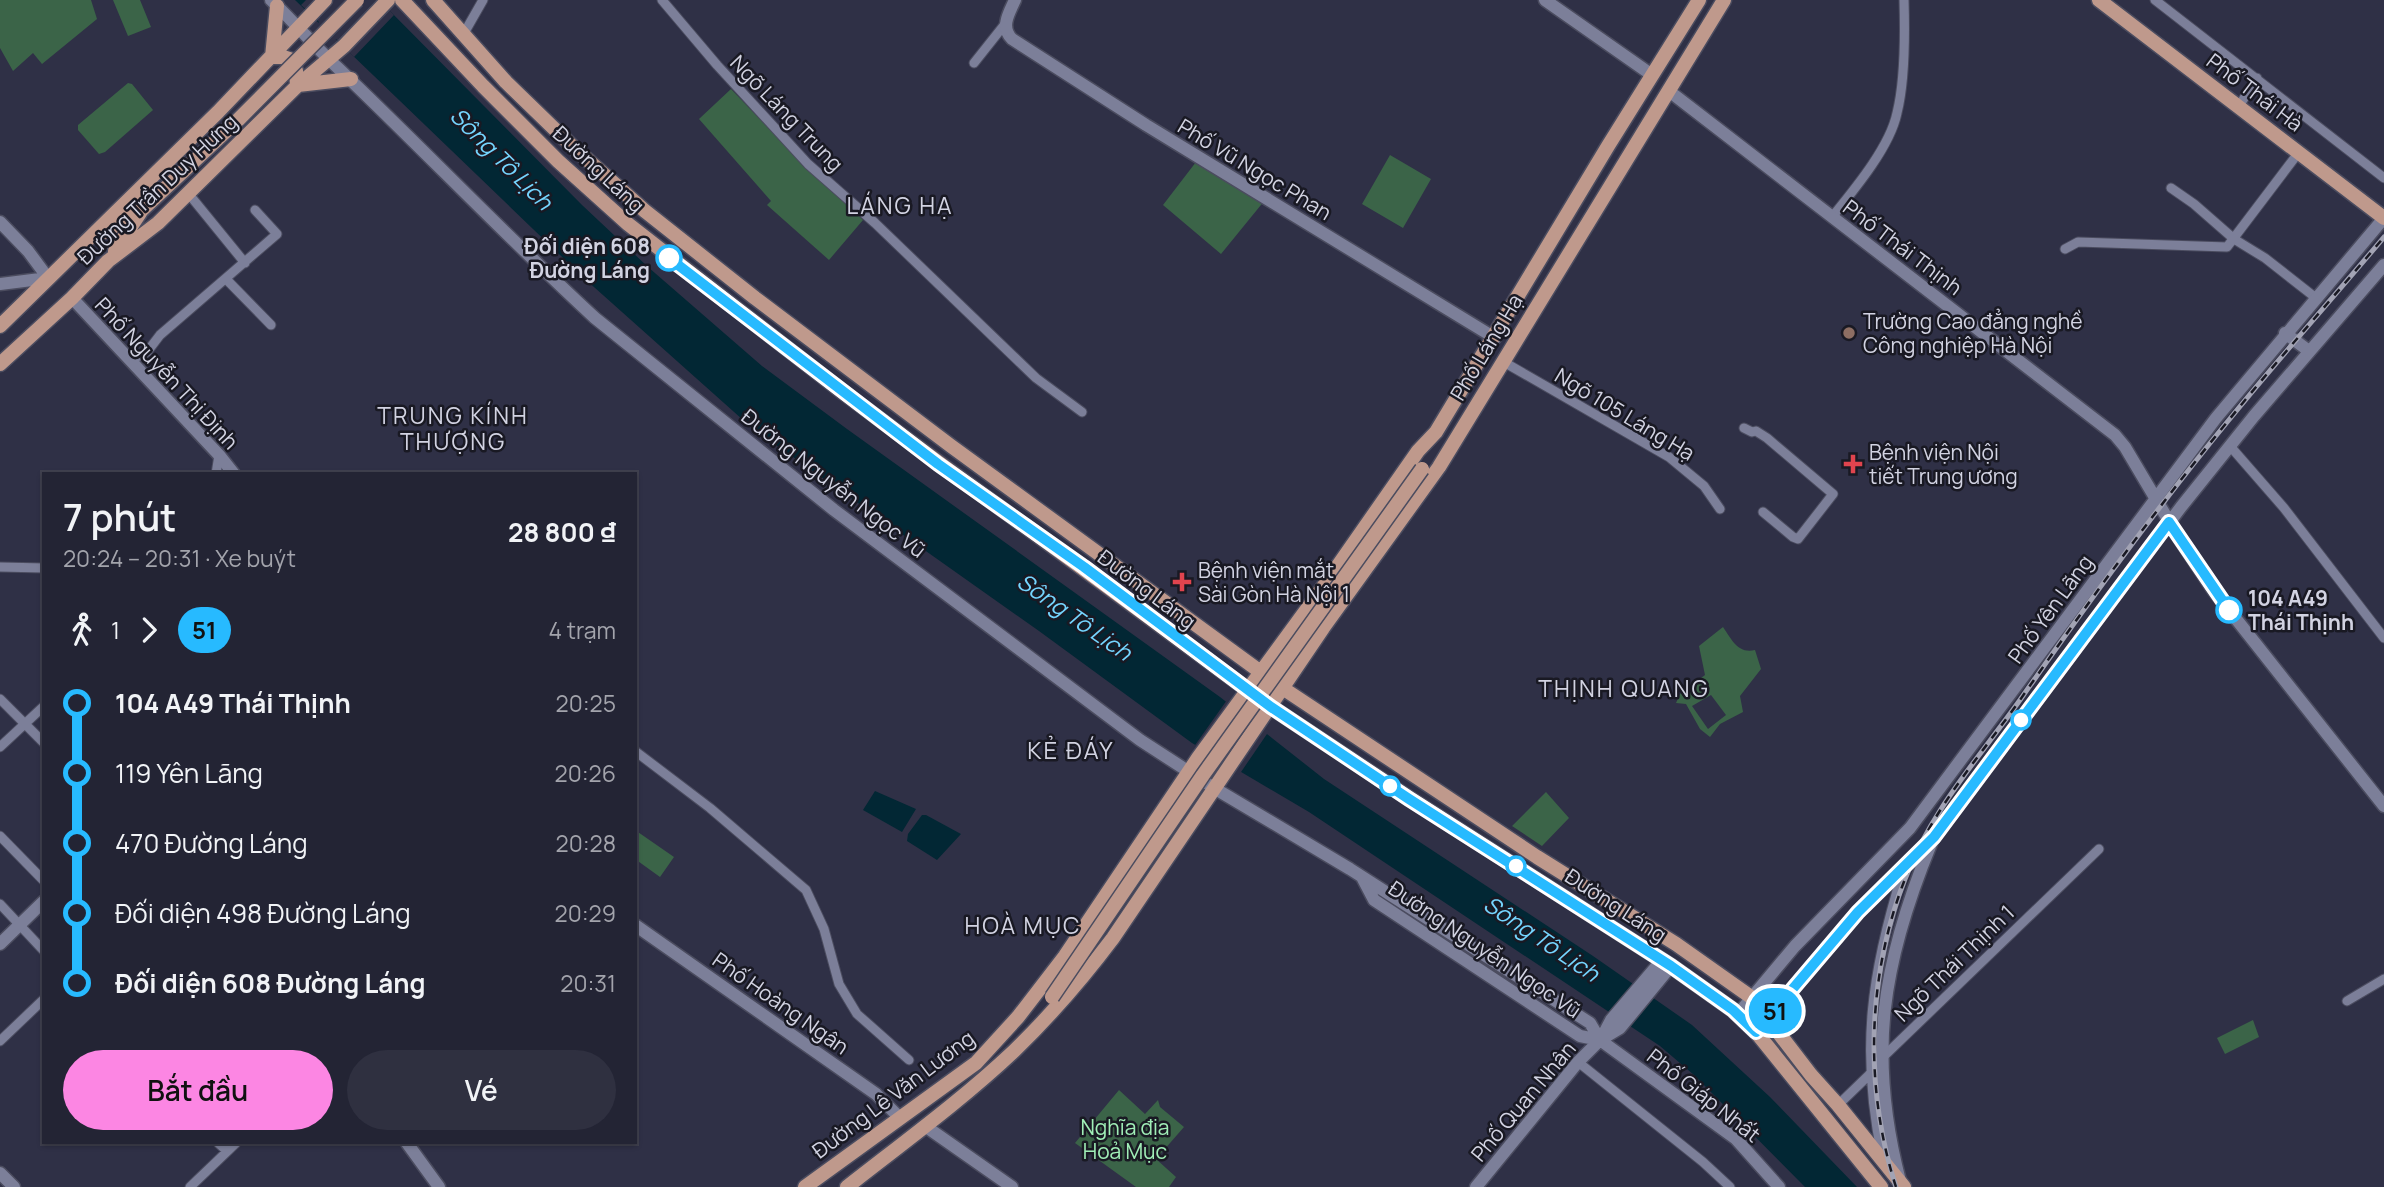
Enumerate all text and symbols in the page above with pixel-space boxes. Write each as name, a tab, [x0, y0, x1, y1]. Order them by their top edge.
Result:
street label: Phố Thái Hà	[2201, 47, 2309, 137]
street label: Ngõ Láng Trung	[724, 49, 850, 177]
water label: Sông Tô Lịch	[444, 100, 561, 217]
street label: Đường Trần Duy Hưng	[71, 108, 243, 270]
street label: Phố Vũ Ngọc Phan	[1173, 112, 1337, 226]
street label: Đường Láng	[547, 119, 651, 219]
district label: LÁNG HẠ	[846, 189, 954, 221]
street label: Phố Thái Thịnh	[1838, 193, 1968, 301]
place label: Đối diện 608 Đường Láng	[524, 232, 650, 284]
marker: Đối diện 608 Đường Láng	[656, 245, 682, 271]
street label: Phố Láng Hạ	[1443, 289, 1529, 405]
street label: Phố Nguyễn Thị Định	[89, 291, 245, 455]
place label: Trường Cao đẳng nghề Công nghiệp Hà Nội	[1863, 307, 2083, 359]
marker: Trường Cao đẳng nghề Công nghiệp Hà Nội	[1841, 325, 1857, 341]
street label: Ngõ 105 Láng Hạ	[1550, 361, 1700, 467]
district label: TRUNG KÍNH THƯỢNG	[377, 399, 529, 457]
street label: Đường Nguyễn Ngọc Vũ	[736, 402, 932, 564]
place label: Bệnh viện Nội tiết Trung ương	[1869, 438, 2018, 490]
marker: Bệnh viện Nội tiết Trung ương	[1843, 454, 1863, 474]
text: 7 phút	[63, 490, 176, 542]
text: 28 800 ₫	[508, 514, 616, 550]
text: 20:24 – 20:31 · Xe buýt	[63, 542, 296, 574]
street label: Đường Láng	[1092, 543, 1202, 635]
street label: Phố Yên Lãng	[2001, 549, 2099, 669]
place label: Bệnh viện mắt Sài Gòn Hà Nội 1	[1198, 556, 1350, 608]
water label: Sông Tô Lịch	[1011, 565, 1140, 668]
marker: Bệnh viện mắt Sài Gòn Hà Nội 1	[1172, 572, 1192, 592]
place label: 104 A49 Thái Thịnh	[2248, 584, 2354, 636]
marker: 104 A49 Thái Thịnh	[2216, 597, 2242, 623]
icon: walk	[63, 611, 101, 649]
icon: forward	[130, 611, 168, 649]
text: 51	[192, 613, 217, 646]
text: 1	[111, 614, 120, 646]
text: 4 trạm	[549, 614, 616, 646]
district label: THỊNH QUANG	[1538, 672, 1710, 704]
text: 104 A49 Thái Thịnh	[115, 685, 351, 721]
text: 20:25	[556, 687, 616, 719]
unlabelled marker	[2011, 710, 2031, 730]
district label: KẺ ĐÁY	[1027, 733, 1115, 766]
text: 119 Yên Lãng	[115, 755, 263, 791]
text: 20:26	[555, 757, 616, 789]
unlabelled marker	[1380, 776, 1400, 796]
text: 470 Đường Láng	[115, 825, 308, 861]
text: 20:28	[556, 827, 616, 859]
unlabelled marker	[1506, 856, 1526, 876]
street label: Đường Láng	[1560, 862, 1672, 948]
street label: Đường Nguyễn Ngọc Vũ	[1383, 874, 1587, 1024]
water label: Sông Tô Lịch	[1478, 887, 1607, 989]
text: Đối diện 498 Đường Láng	[115, 895, 411, 931]
text: 20:29	[555, 897, 616, 929]
street label: Ngõ Thái Thịnh 1	[1888, 899, 2020, 1027]
district label: HOÀ MỤC	[964, 909, 1082, 941]
street label: Phố Hoàng Ngân	[707, 946, 855, 1060]
text: Đối diện 608 Đường Láng	[115, 965, 426, 1001]
text: 20:31	[560, 967, 616, 999]
line badge: 51	[1744, 988, 1806, 1034]
text: 51	[1763, 994, 1787, 1027]
street label: Đường Lê Văn Lương	[806, 1024, 980, 1164]
street label: Phố Quan Nhân	[1464, 1035, 1582, 1167]
street label: Phố Giáp Nhất	[1642, 1042, 1766, 1148]
button: Bắt đầu	[63, 1050, 333, 1130]
button: Vé	[347, 1050, 616, 1130]
park label: Nghĩa địa Hoả Mục	[1080, 1113, 1170, 1165]

